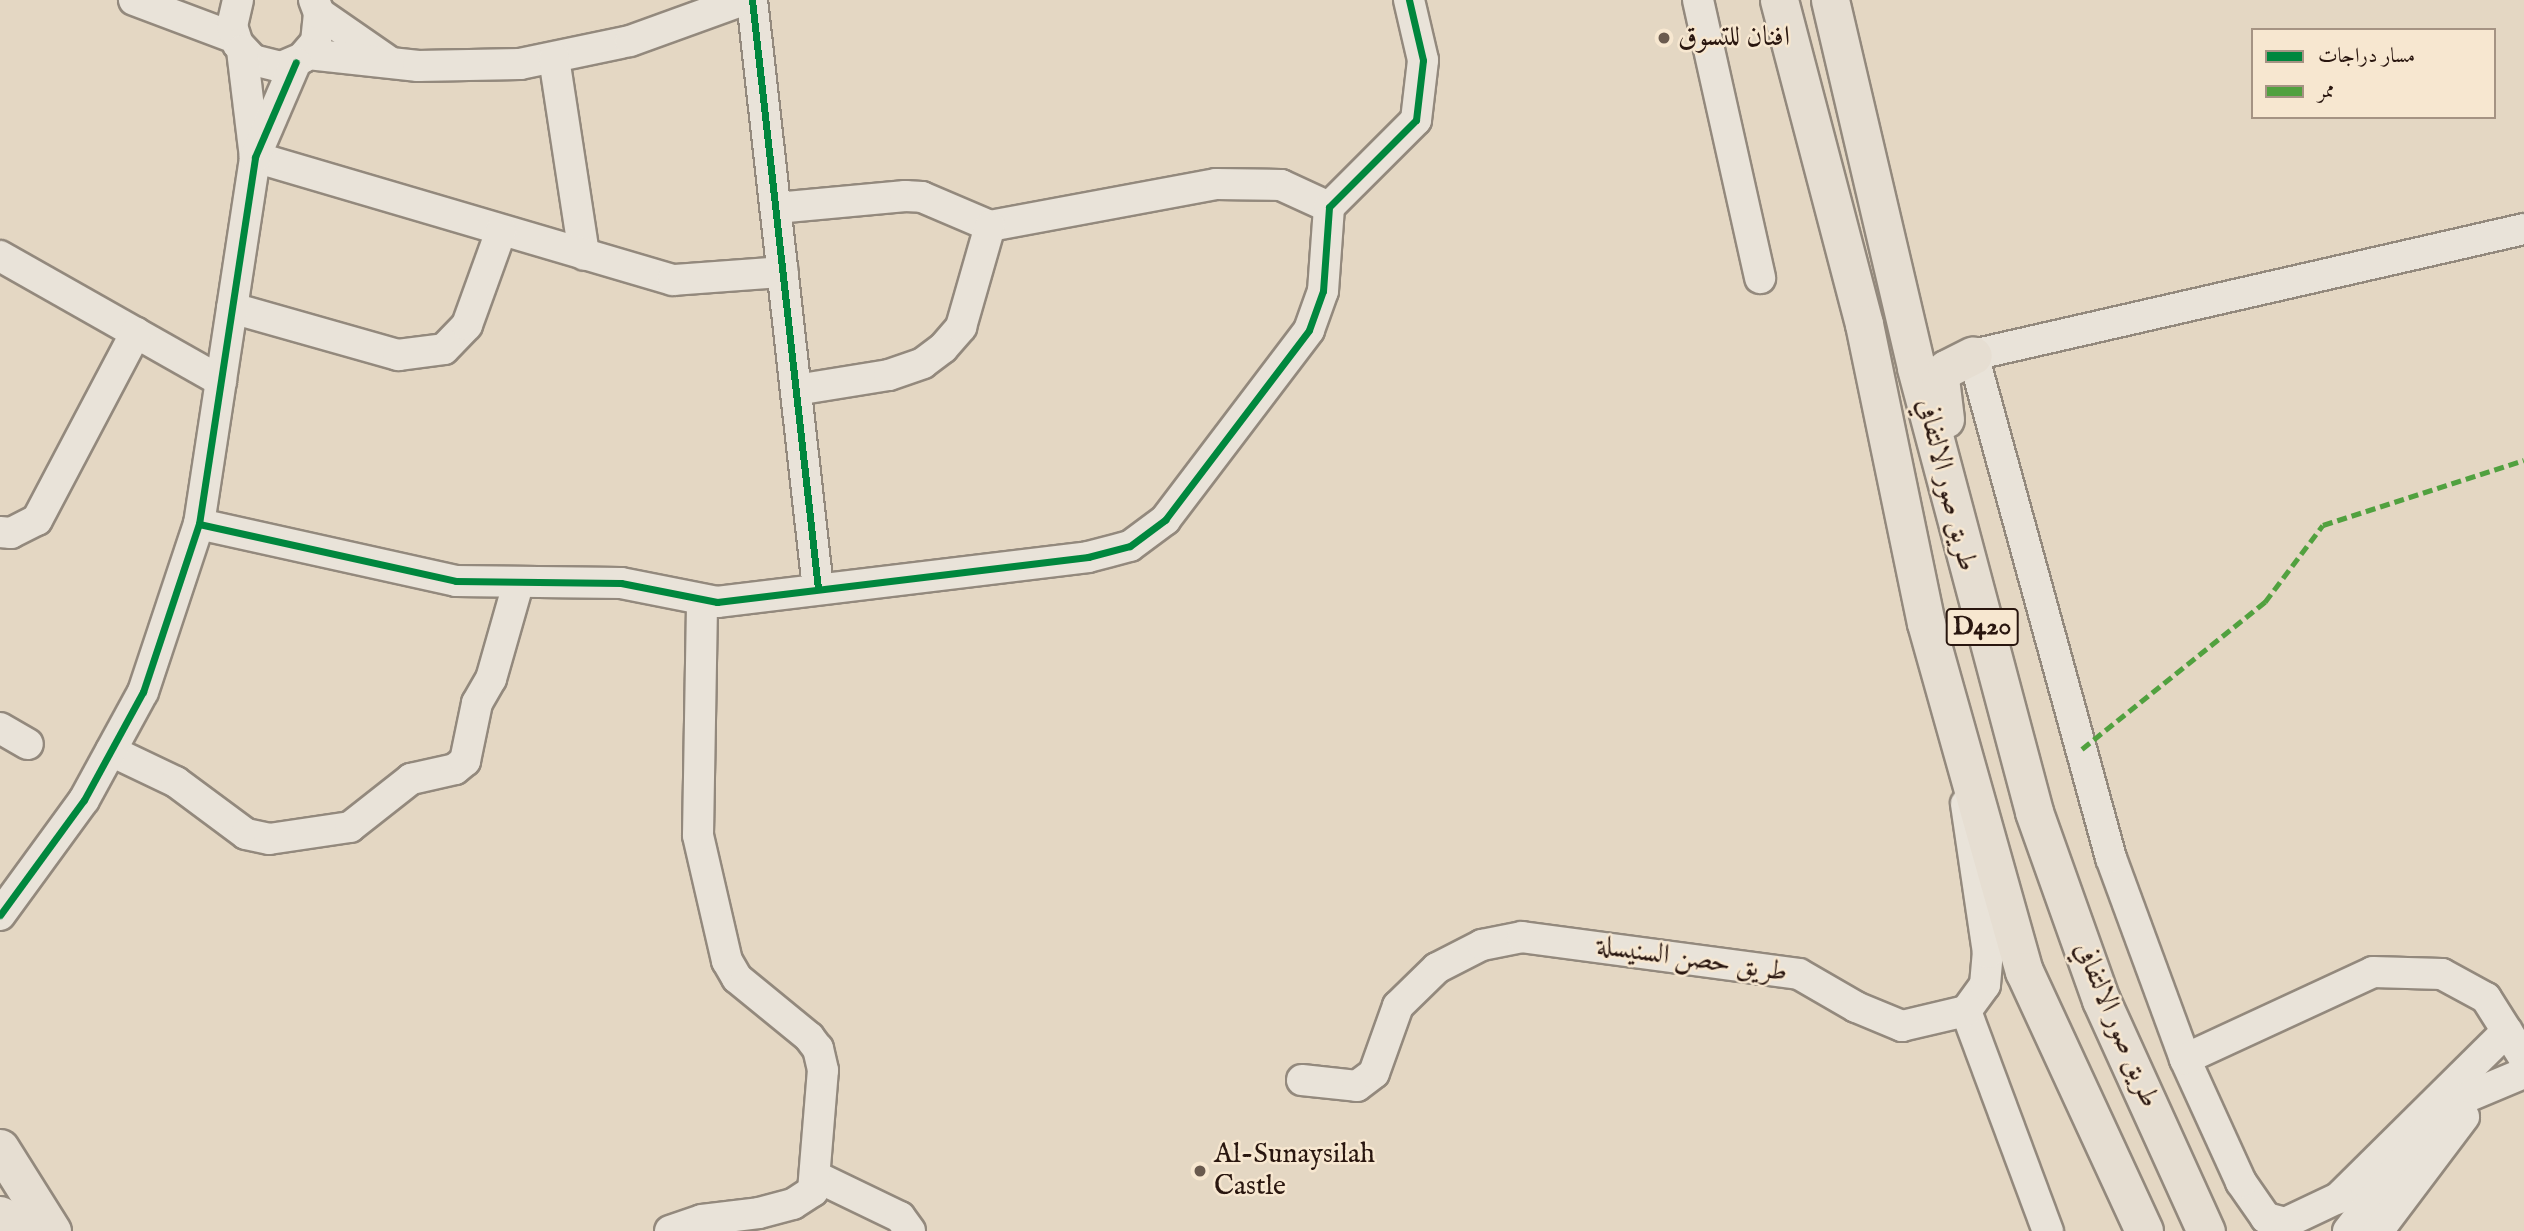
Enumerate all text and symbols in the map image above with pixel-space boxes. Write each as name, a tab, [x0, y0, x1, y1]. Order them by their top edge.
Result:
place label: افنان للتسوق	[1678, 21, 1790, 55]
legend	[2251, 28, 2496, 119]
marker: افنان للتسوق	[1656, 30, 1672, 46]
text: مسار دراجات	[2318, 43, 2415, 70]
text: ممر	[2318, 78, 2335, 105]
street label: طريق صور الالتفافي	[1908, 395, 1984, 575]
road number: D420	[1945, 604, 2019, 650]
street label: طريق حصن السنيسلة	[1594, 930, 1790, 990]
street label: طريق صور الالتفافي	[2066, 937, 2166, 1113]
place label: Al-Sunaysilah Castle	[1214, 1138, 1375, 1204]
marker: Al-Sunaysilah Castle	[1192, 1163, 1208, 1179]

